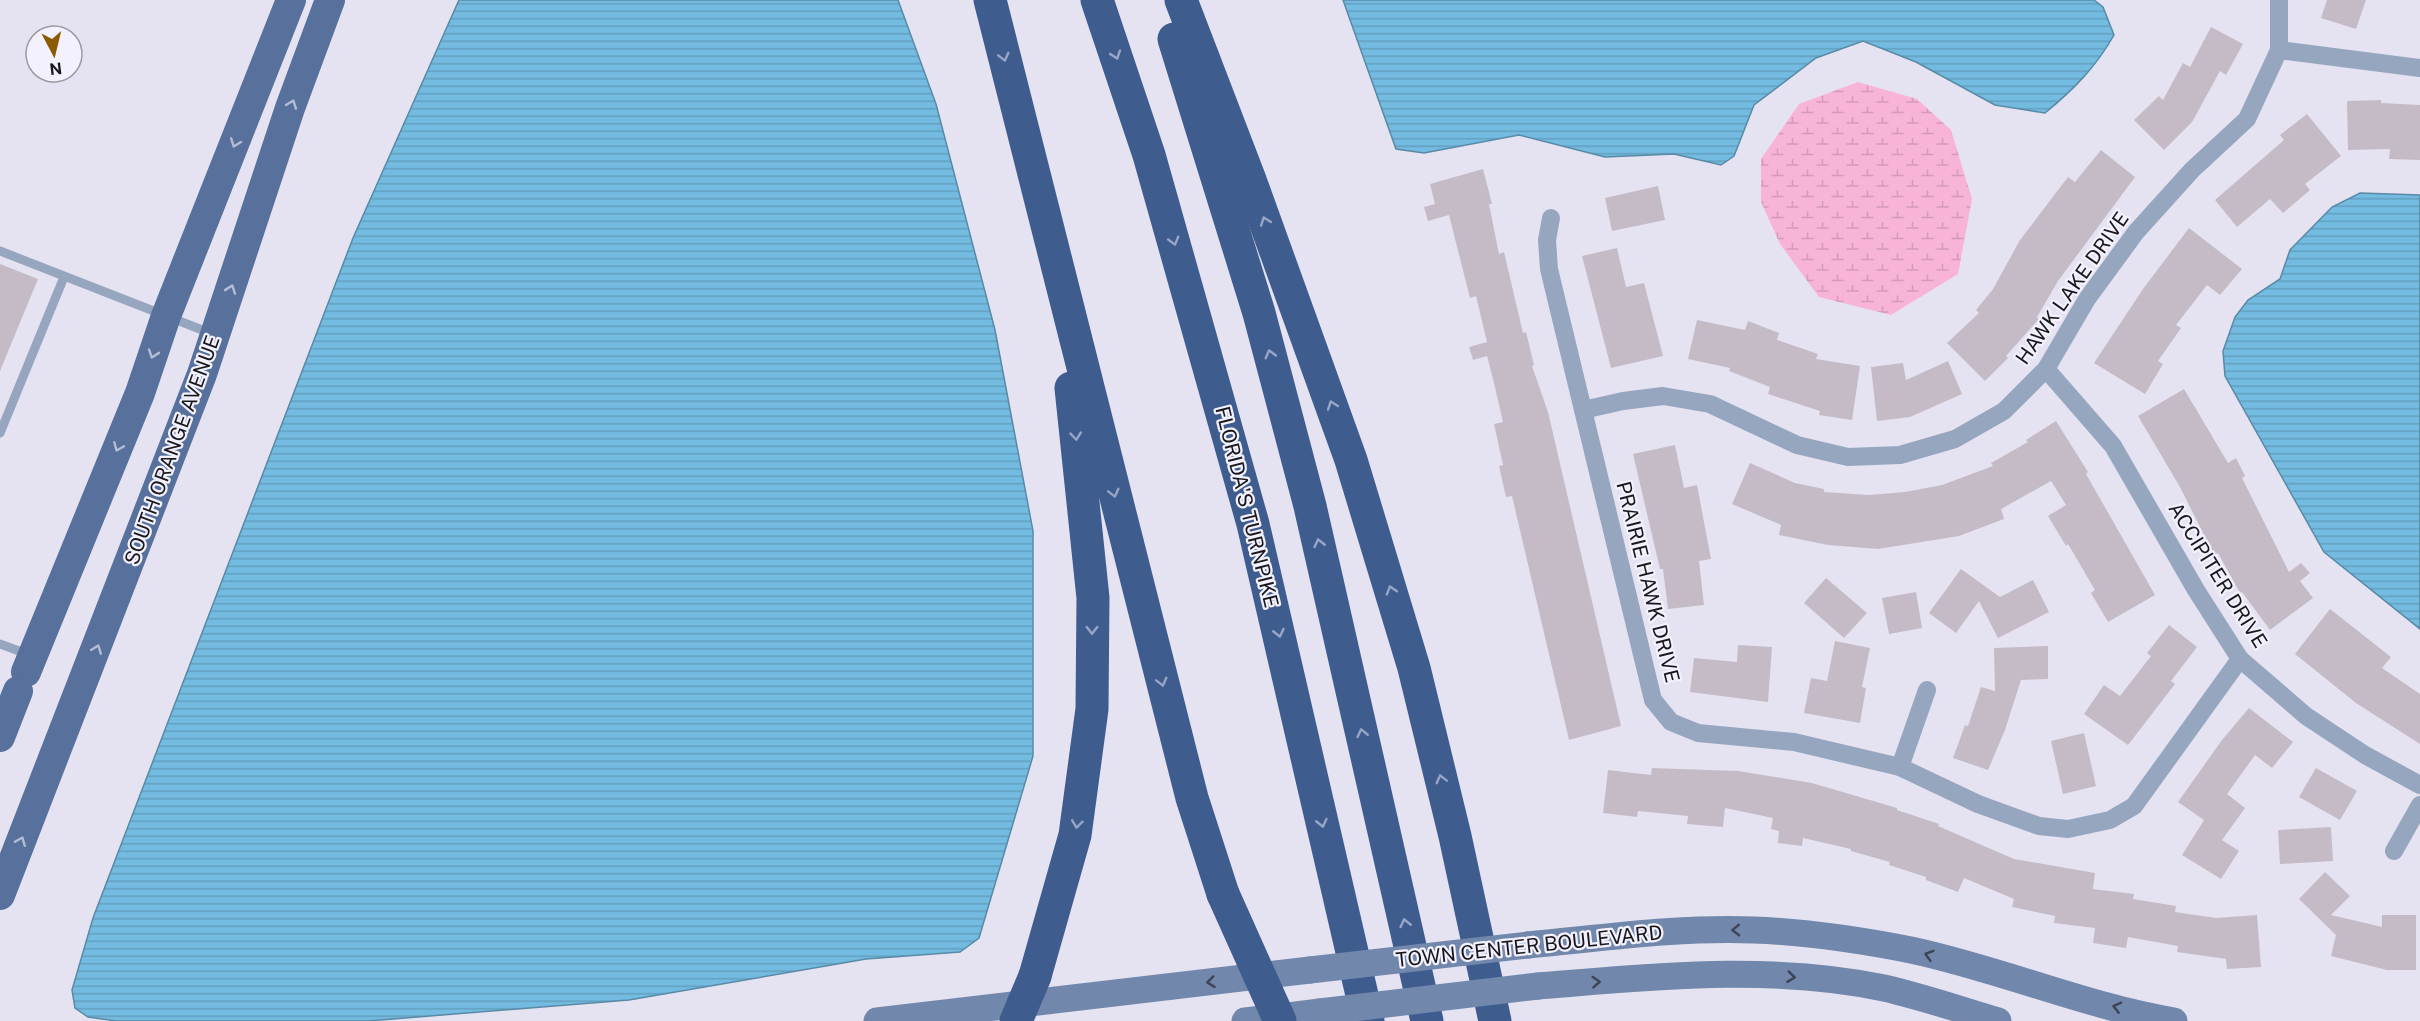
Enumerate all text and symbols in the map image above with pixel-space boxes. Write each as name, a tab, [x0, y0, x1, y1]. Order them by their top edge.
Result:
north arrow	[24, 24, 84, 84]
one-way arrow	[1108, 50, 1121, 60]
one-way arrow	[996, 52, 1009, 62]
text: N	[48, 58, 63, 79]
one-way arrow	[284, 99, 297, 110]
one-way arrow	[230, 137, 242, 148]
street label: HAWK LAKE DRIVE	[2010, 207, 2134, 369]
one-way arrow	[1260, 216, 1273, 227]
one-way arrow	[1167, 236, 1180, 246]
one-way arrow	[224, 284, 237, 295]
street label: SOUTH ORANGE AVENUE	[119, 332, 225, 568]
one-way arrow	[148, 348, 160, 359]
one-way arrow	[1265, 349, 1277, 360]
one-way arrow	[1326, 400, 1339, 410]
street label: FLORIDA'S TURNPIKE	[1210, 404, 1284, 610]
one-way arrow	[1069, 431, 1081, 440]
one-way arrow	[113, 441, 125, 452]
street label: PRAIRIE HAWK DRIVE	[1611, 479, 1685, 685]
one-way arrow	[1107, 487, 1120, 497]
street label: ACCIPITER DRIVE	[2164, 498, 2272, 652]
one-way arrow	[1313, 538, 1326, 548]
one-way arrow	[1386, 585, 1398, 596]
one-way arrow	[1086, 626, 1098, 635]
one-way arrow	[1271, 627, 1284, 637]
one-way arrow	[90, 644, 102, 655]
one-way arrow	[1155, 676, 1168, 686]
one-way arrow	[1356, 728, 1369, 738]
one-way arrow	[1435, 774, 1448, 784]
one-way arrow	[1315, 818, 1328, 828]
one-way arrow	[1071, 819, 1083, 829]
one-way arrow	[14, 836, 27, 846]
one-way arrow	[1399, 918, 1412, 928]
street label: TOWN CENTER BOULEVARD	[1395, 920, 1663, 972]
one-way arrow	[1732, 924, 1741, 936]
one-way arrow	[1924, 950, 1935, 962]
one-way arrow	[1786, 970, 1795, 982]
one-way arrow	[1206, 975, 1215, 988]
one-way arrow	[1591, 975, 1600, 988]
one-way arrow	[2112, 1002, 2123, 1014]

